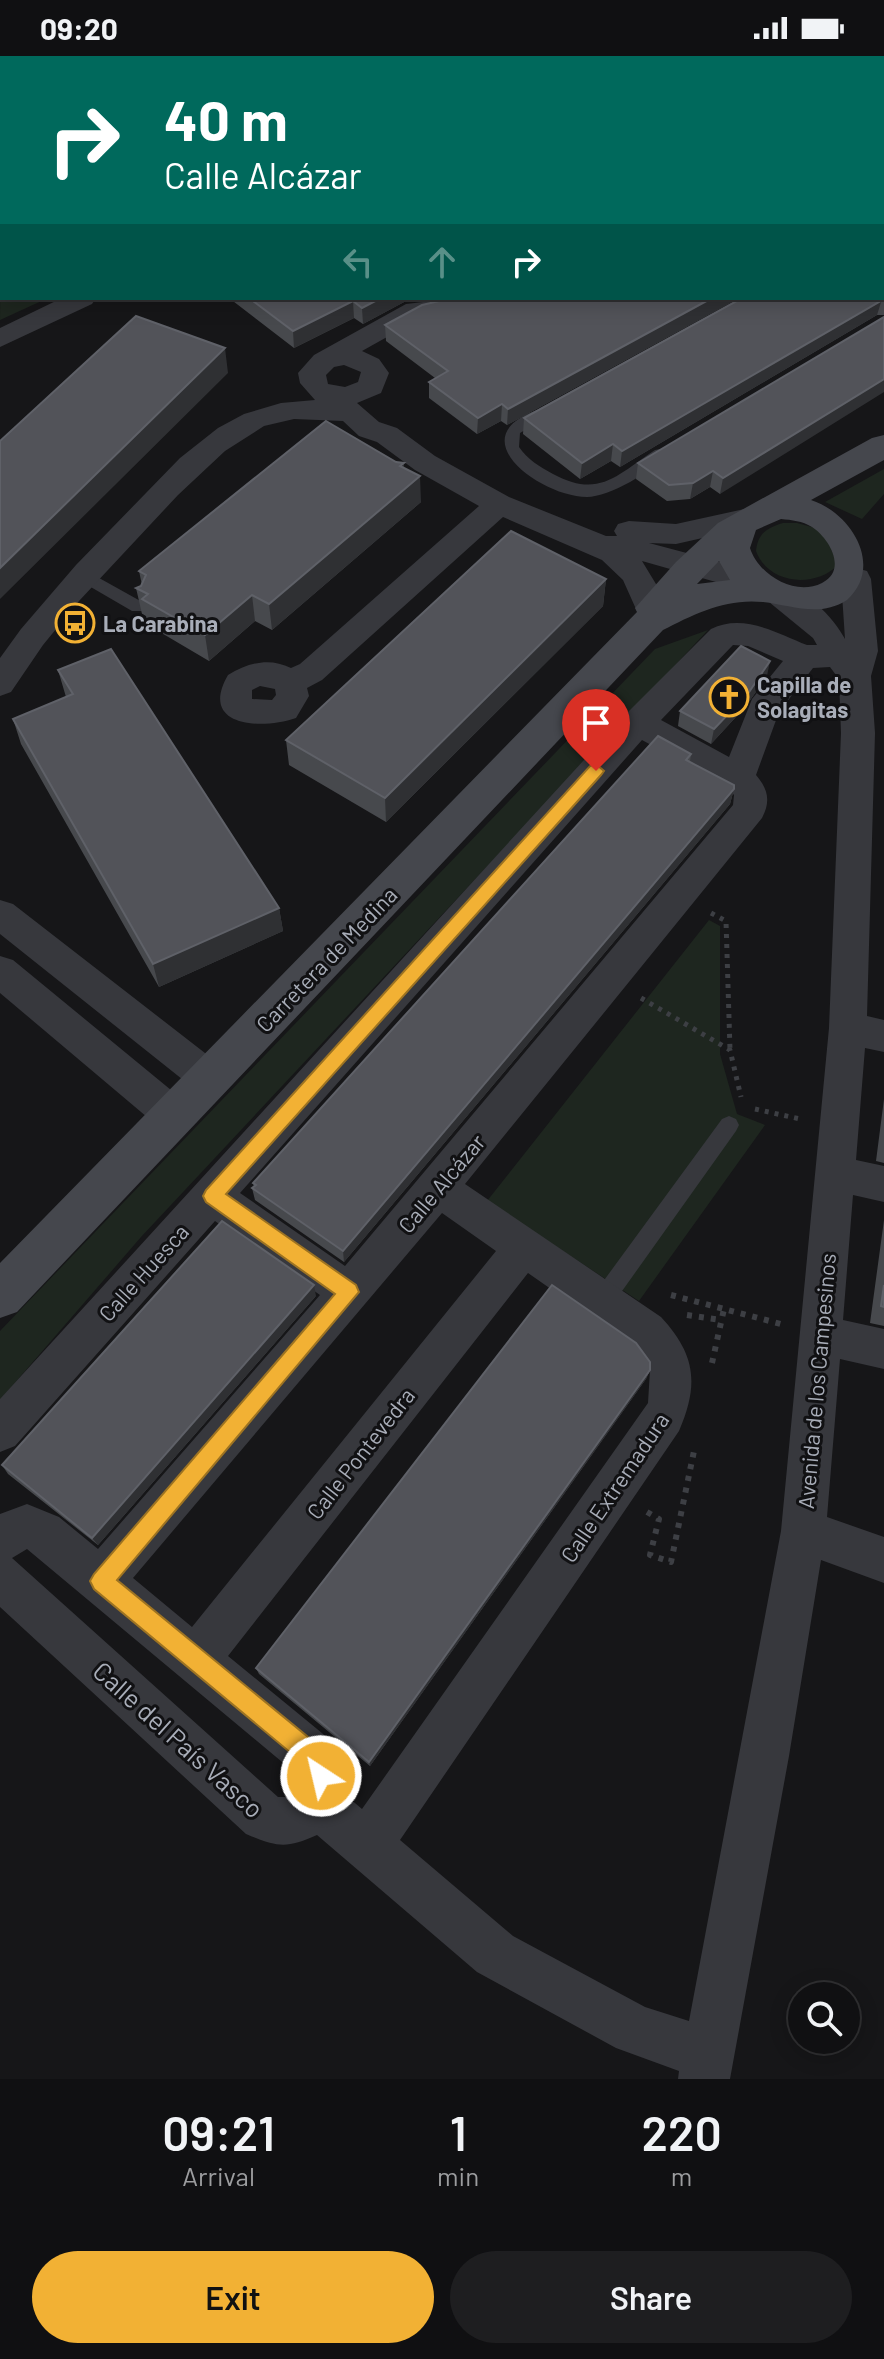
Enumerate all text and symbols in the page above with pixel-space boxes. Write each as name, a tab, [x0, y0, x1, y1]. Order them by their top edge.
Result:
text: 09:20	[40, 10, 118, 46]
text: 40 m	[164, 85, 288, 152]
icon: right	[32, 88, 136, 192]
text: Calle Alcázar	[164, 153, 362, 196]
icon: left	[336, 240, 380, 284]
icon: ahead	[420, 240, 464, 284]
icon: right	[504, 240, 548, 284]
bus stop icon: La Carabina	[54, 602, 96, 644]
place label: La Carabina	[103, 610, 218, 636]
place label: Capilla de Solagitas	[757, 671, 851, 722]
church icon: Capilla de Solagitas	[708, 676, 750, 718]
pin	[562, 689, 630, 771]
icon: arrive	[574, 701, 618, 745]
street label: Carretera de Medina	[250, 881, 402, 1037]
street label: Calle Alcázar	[392, 1128, 490, 1238]
street label: Calle Huesca	[93, 1218, 193, 1326]
street label: Avenida de los Campesinos	[792, 1252, 840, 1510]
street label: Calle Pontevedra	[301, 1382, 419, 1524]
street label: Calle Extremadura	[554, 1407, 674, 1567]
street label: Calle del País Vasco	[87, 1654, 271, 1824]
position arrow	[279, 1734, 363, 1818]
map controls	[788, 1982, 860, 2054]
button: search	[788, 1982, 860, 2054]
text: 09:21	[162, 2103, 275, 2161]
text: 1	[450, 2103, 467, 2161]
text: 220	[642, 2103, 722, 2161]
text: Arrival	[182, 2160, 255, 2191]
text: min	[437, 2160, 479, 2191]
text: m	[671, 2160, 692, 2191]
button: Exit	[32, 2251, 434, 2343]
button: Share	[450, 2251, 852, 2343]

